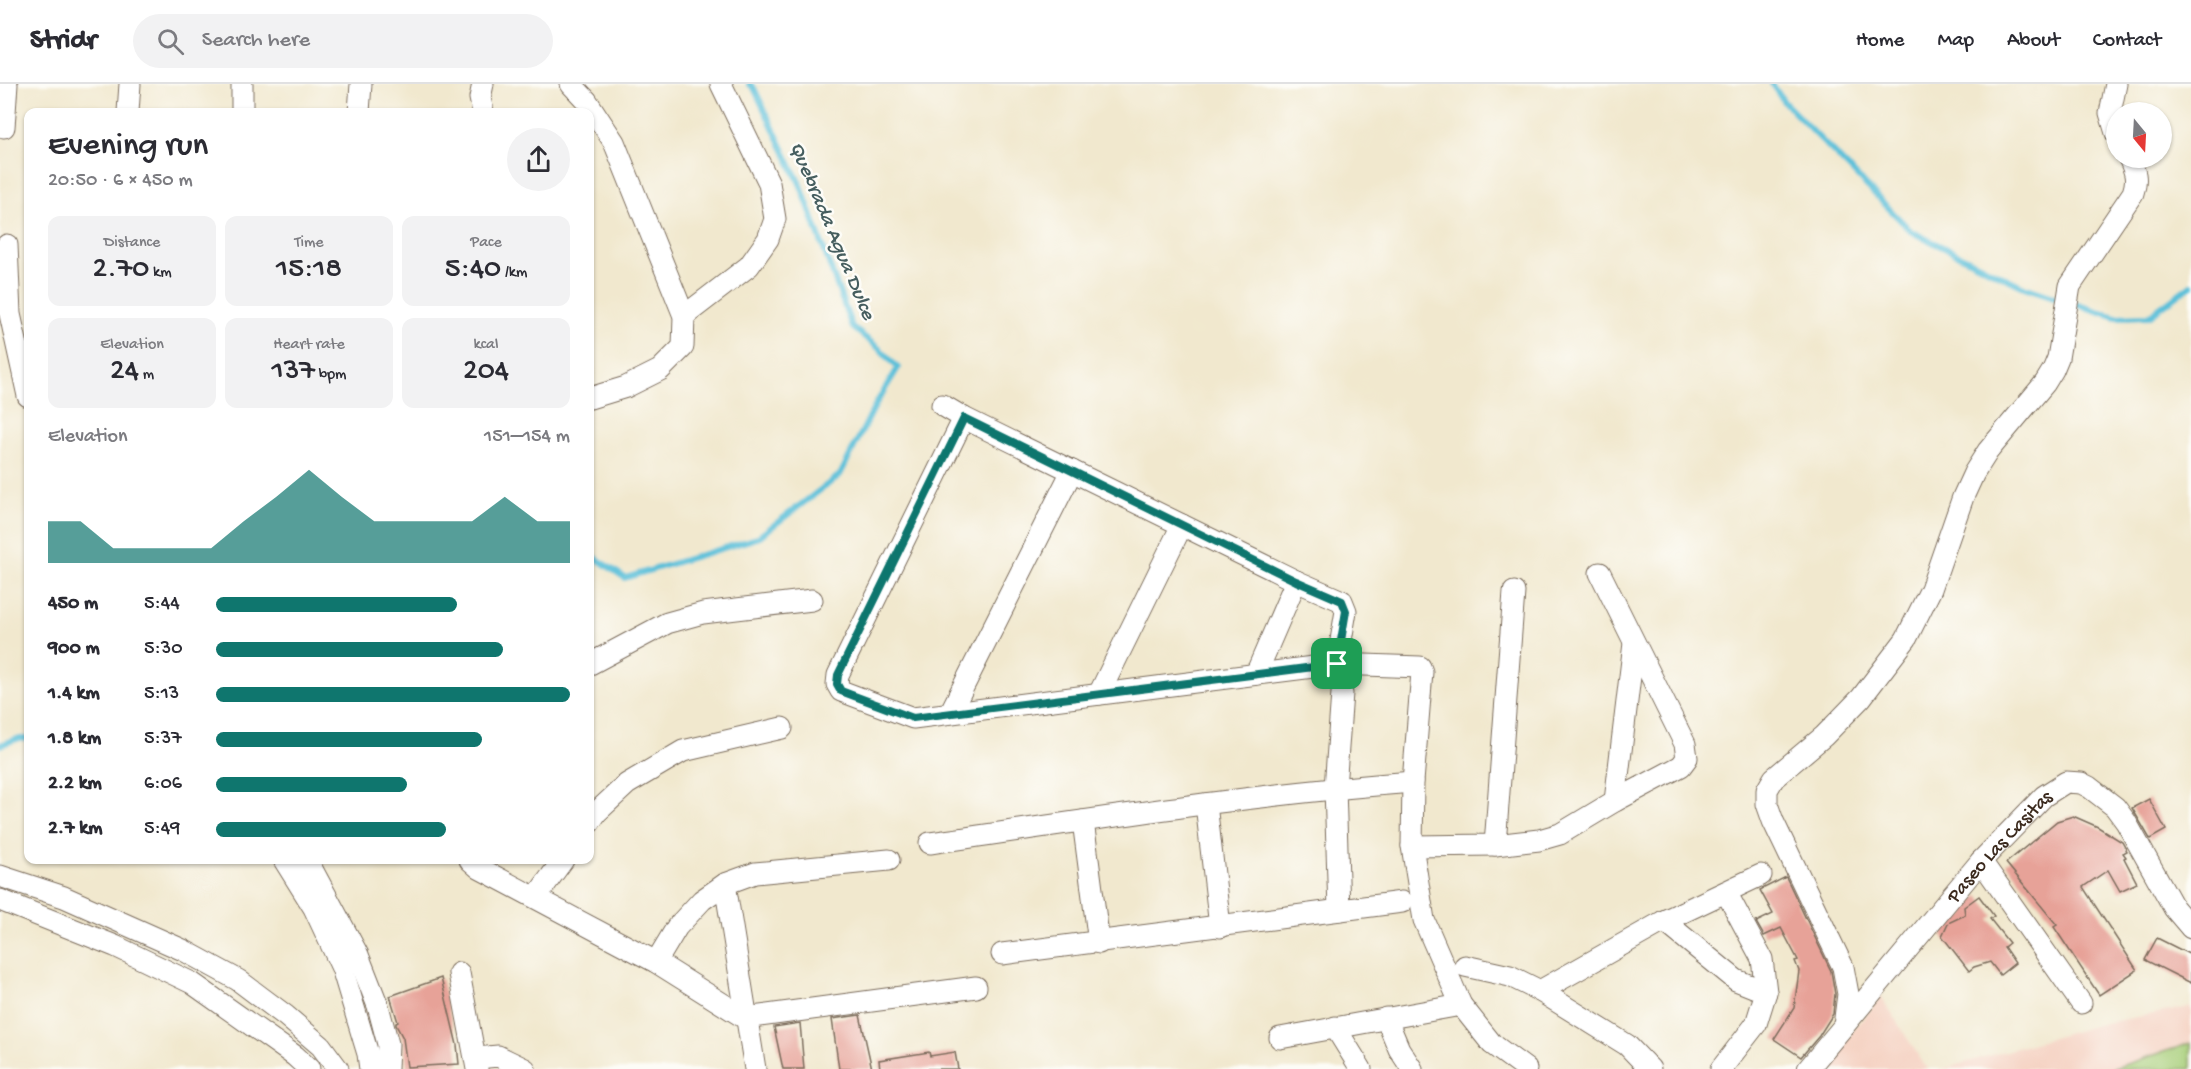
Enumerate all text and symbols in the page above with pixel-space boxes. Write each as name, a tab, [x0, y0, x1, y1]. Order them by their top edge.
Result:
search box	[133, 14, 553, 68]
text: Stridr	[30, 25, 97, 58]
icon: search	[154, 25, 187, 58]
text: Search here	[202, 28, 310, 54]
text: Home	[1856, 29, 1904, 54]
text: Map	[1937, 29, 1974, 54]
text: About	[2007, 29, 2060, 54]
text: Contact	[2093, 29, 2161, 54]
north arrow	[2106, 102, 2172, 168]
map controls	[2106, 102, 2172, 168]
text: Evening run	[48, 128, 208, 166]
button: share	[507, 128, 570, 191]
water label: Quebrada Agua Dulce	[782, 139, 880, 325]
text: 20:50 · 6 × 450 m	[48, 170, 193, 193]
text: Distance	[104, 234, 160, 253]
text: Time	[294, 234, 324, 253]
text: Pace	[470, 234, 502, 253]
text: 2.70	[92, 253, 149, 288]
text: 15:18	[276, 253, 342, 288]
text: 5:40	[445, 253, 501, 288]
text: km	[149, 264, 172, 283]
text: /km	[501, 264, 527, 283]
text: Elevation	[100, 336, 164, 355]
text: Heart rate	[273, 336, 345, 355]
text: kcal	[474, 336, 498, 355]
text: 24	[110, 355, 139, 390]
text: 137	[272, 355, 315, 390]
text: 204	[463, 355, 509, 390]
text: m	[139, 366, 154, 385]
text: bpm	[315, 366, 346, 385]
text: Elevation	[48, 426, 128, 449]
text: 151–154 m	[484, 426, 570, 449]
text: 450 m	[48, 593, 98, 616]
text: 5:44	[144, 593, 180, 616]
text: 900 m	[48, 638, 100, 661]
text: 5:30	[144, 638, 183, 661]
pin	[1311, 638, 1362, 689]
icon: arrive	[1320, 647, 1353, 680]
text: 1.4 km	[48, 683, 100, 706]
text: 5:13	[144, 683, 179, 706]
text: 1.8 km	[48, 728, 101, 751]
text: 5:37	[144, 728, 182, 751]
text: 2.2 km	[48, 773, 102, 796]
text: 6:06	[144, 773, 182, 796]
street label: Paseo Las Casitas	[1943, 786, 2058, 909]
text: 2.7 km	[48, 818, 102, 841]
text: 5:49	[144, 818, 180, 841]

